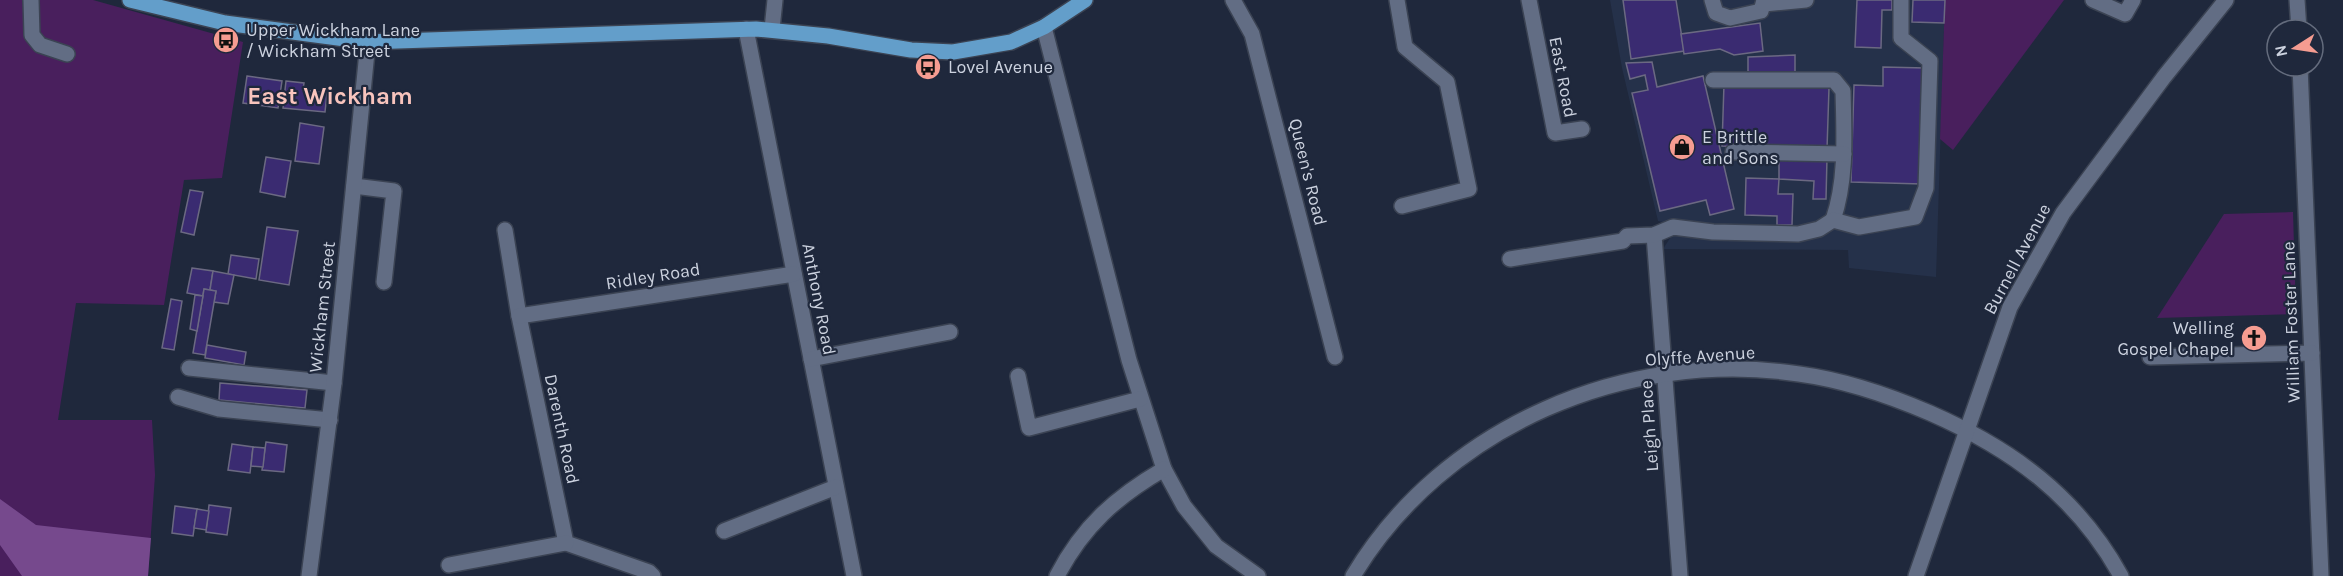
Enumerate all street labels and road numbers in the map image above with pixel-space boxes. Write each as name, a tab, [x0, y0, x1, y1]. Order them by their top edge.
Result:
street label: East Road	[1544, 35, 1582, 119]
street label: Queen's Road	[1284, 116, 1332, 228]
street label: Burnell Avenue	[1979, 200, 2055, 318]
street label: Wickham Street	[304, 240, 340, 374]
street label: Anthony Road	[797, 241, 841, 357]
street label: William Foster Lane	[2277, 241, 2305, 403]
street label: Ridley Road	[604, 258, 702, 294]
street label: Olyffe Avenue	[1644, 341, 1756, 371]
street label: Darenth Road	[540, 372, 584, 486]
street label: Leigh Place	[1635, 379, 1663, 473]

